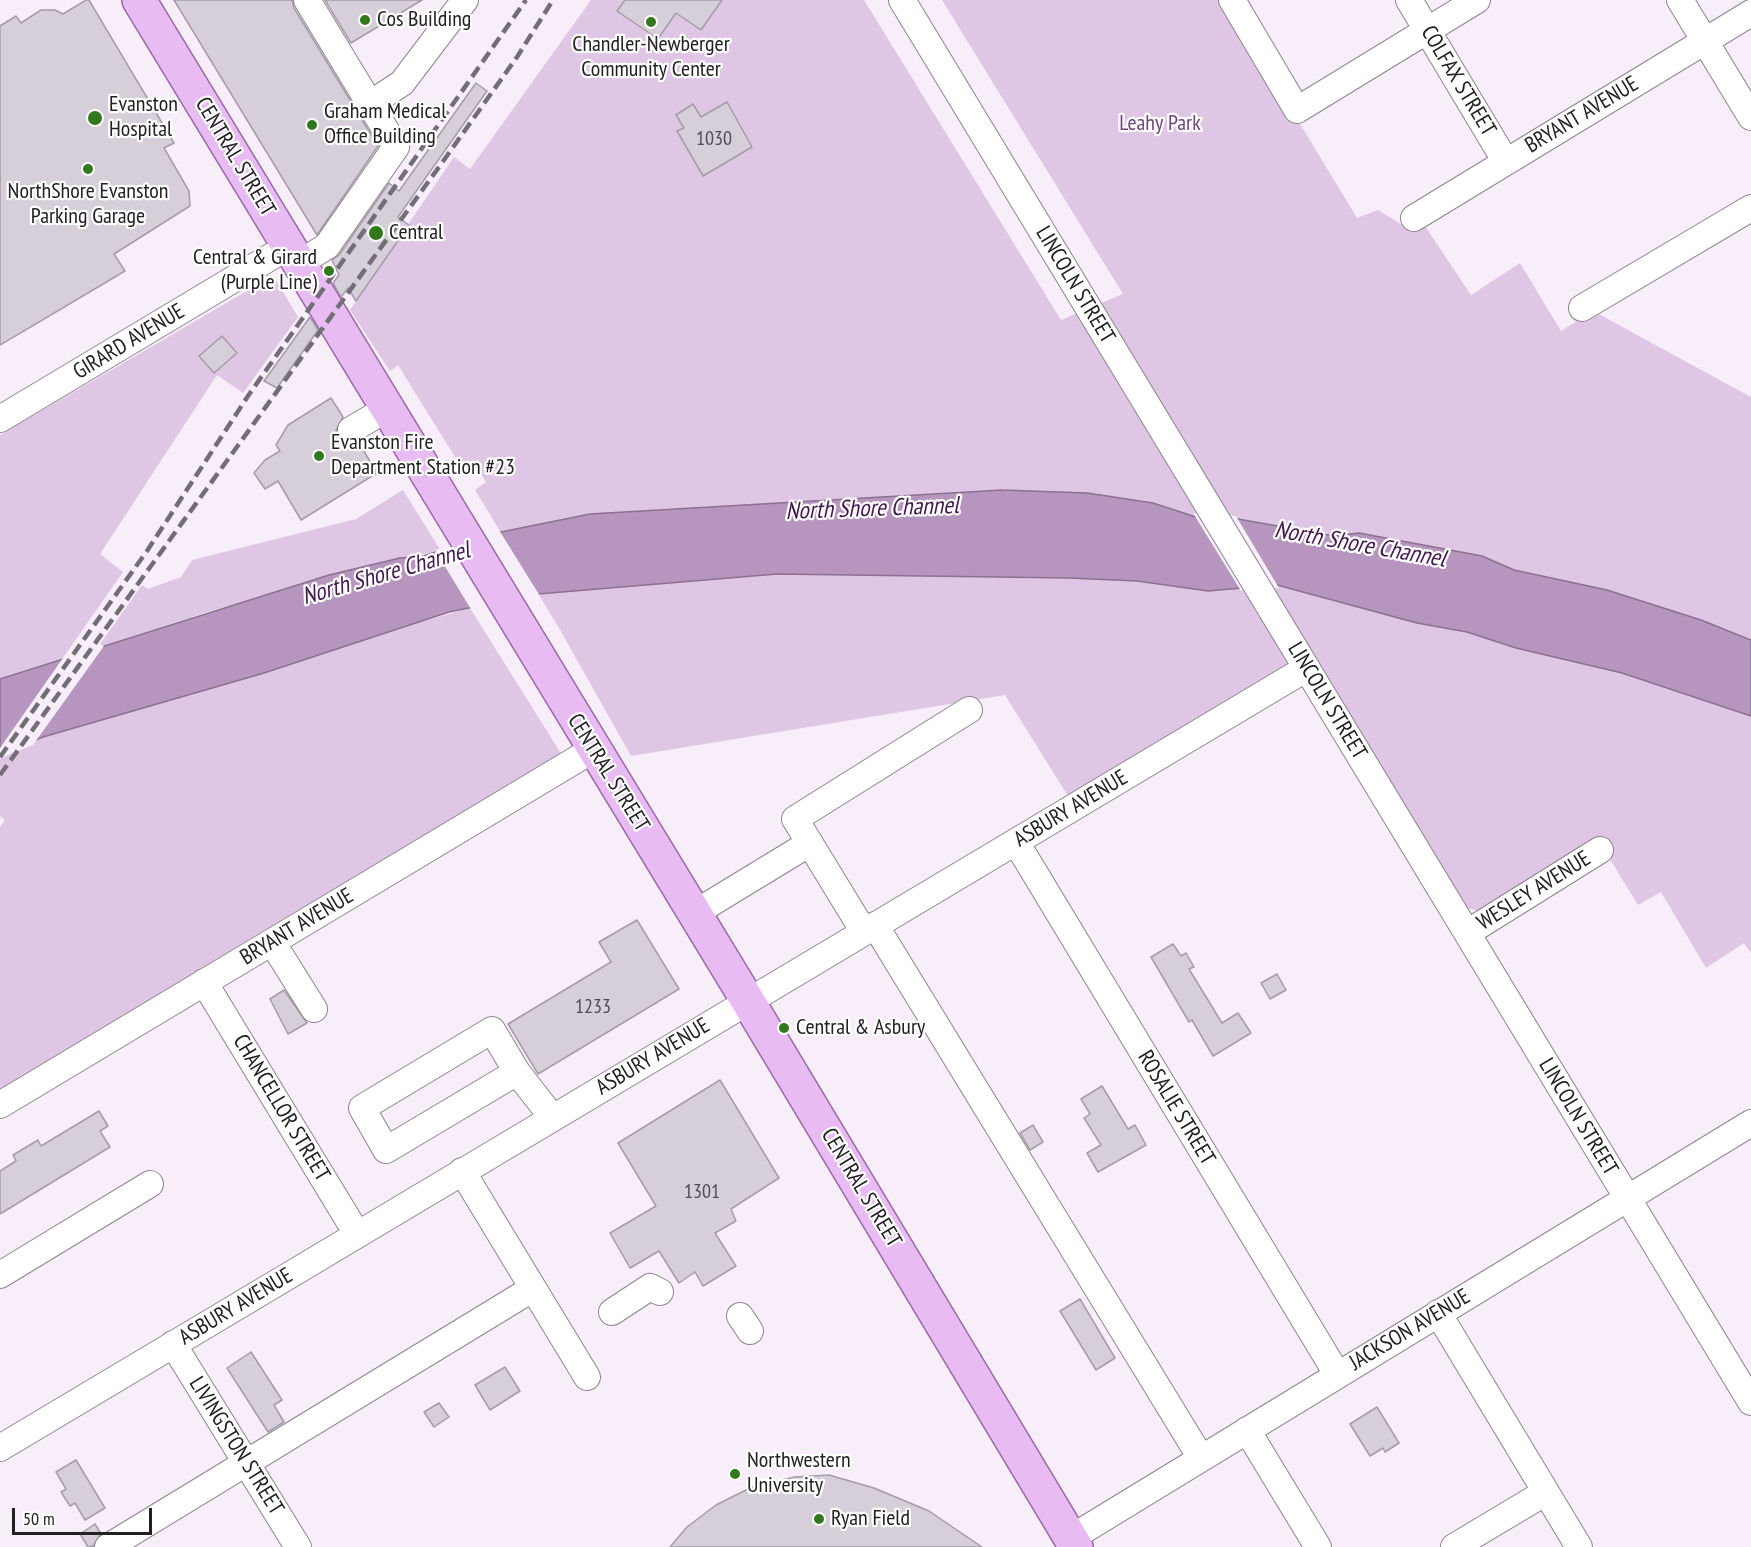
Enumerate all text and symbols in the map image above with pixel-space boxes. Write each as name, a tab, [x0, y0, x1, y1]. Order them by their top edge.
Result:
place label: Cos Building	[377, 7, 471, 33]
marker: Cos Building	[358, 13, 372, 27]
marker: Chandler-Newberger Community Center	[644, 15, 658, 29]
street label: COLFAX STREET	[1415, 21, 1501, 141]
place label: Chandler-Newberger Community Center	[572, 32, 730, 84]
street label: BRYANT AVENUE	[1521, 71, 1643, 159]
place label: Evanston Hospital	[109, 92, 178, 144]
street label: CENTRAL STREET	[189, 93, 281, 221]
place label: Graham Medical Office Building	[324, 99, 446, 150]
marker: Evanston Hospital	[86, 109, 104, 127]
park label: Leahy Park	[1119, 111, 1201, 137]
marker: Graham Medical Office Building	[305, 118, 319, 132]
house number: 1030	[696, 127, 732, 151]
marker: NorthShore Evanston Parking Garage	[81, 162, 95, 176]
place label: NorthShore Evanston Parking Garage	[8, 179, 168, 230]
place label: Central	[389, 220, 443, 246]
street label: LINCOLN STREET	[1030, 222, 1120, 348]
marker: Central	[367, 224, 385, 242]
place label: Central & Girard (Purple Line)	[193, 245, 317, 296]
marker: Central & Girard (Purple Line)	[322, 264, 336, 278]
street label: GIRARD AVENUE	[69, 298, 189, 386]
place label: Evanston Fire Department Station #23	[331, 430, 515, 482]
marker: Evanston Fire Department Station #23	[312, 449, 326, 463]
water label: North Shore Channel	[785, 492, 959, 526]
water label: North Shore Channel	[1272, 516, 1448, 574]
water label: North Shore Channel	[299, 536, 473, 612]
street label: LINCOLN STREET	[1282, 638, 1372, 764]
street label: CENTRAL STREET	[561, 709, 655, 837]
street label: ASBURY AVENUE	[1009, 765, 1133, 853]
street label: WESLEY AVENUE	[1472, 846, 1596, 936]
street label: BRYANT AVENUE	[236, 883, 358, 971]
house number: 1233	[575, 995, 611, 1019]
street label: ASBURY AVENUE	[591, 1013, 715, 1101]
place label: Central & Asbury	[796, 1015, 925, 1041]
marker: Central & Asbury	[777, 1021, 791, 1035]
street label: CHANCELLOR STREET	[227, 1030, 335, 1186]
street label: ROSALIE STREET	[1132, 1046, 1220, 1170]
street label: LINCOLN STREET	[1533, 1054, 1623, 1180]
street label: CENTRAL STREET	[815, 1124, 907, 1252]
house number: 1301	[684, 1180, 720, 1204]
street label: ASBURY AVENUE	[174, 1263, 298, 1351]
street label: JACKSON AVENUE	[1345, 1284, 1475, 1376]
street label: LIVINGSTON STREET	[183, 1372, 289, 1520]
place label: Northwestern University	[747, 1448, 851, 1500]
marker: Northwestern University	[728, 1467, 742, 1481]
scale bar	[15, 1496, 154, 1534]
place label: Ryan Field	[831, 1506, 910, 1532]
text: 50 m	[23, 1507, 55, 1530]
marker: Ryan Field	[812, 1512, 826, 1526]

